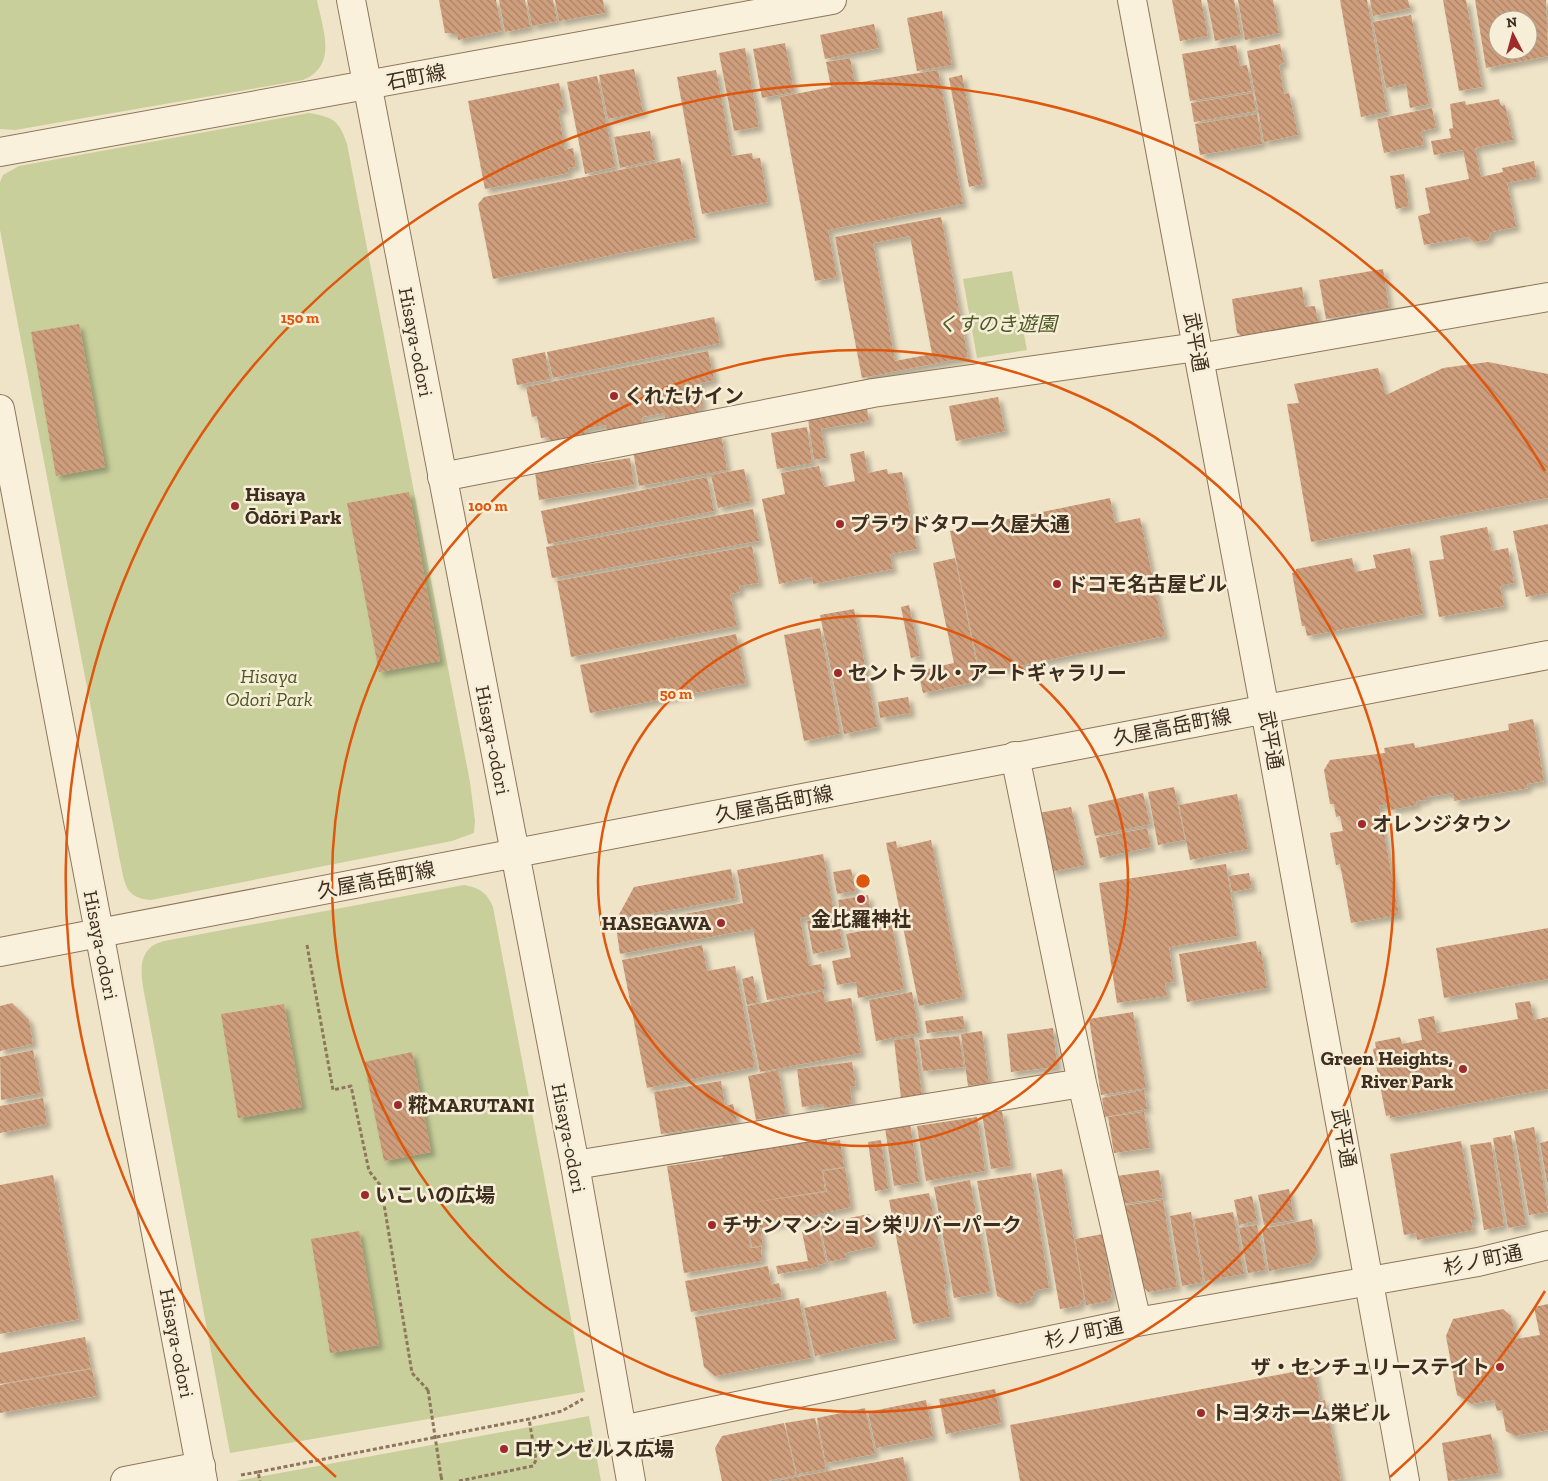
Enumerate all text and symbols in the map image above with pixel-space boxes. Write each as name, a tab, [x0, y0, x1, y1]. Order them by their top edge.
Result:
north arrow	[1488, 10, 1538, 60]
text: N	[1506, 14, 1518, 32]
street label: 石町線	[384, 59, 448, 95]
street label: Hisaya-odori	[394, 285, 438, 399]
text: 150 m	[281, 309, 319, 327]
street label: 武平通	[1179, 310, 1213, 374]
park label: くすのき遊園	[937, 312, 1060, 336]
place label: くれたけイン	[624, 384, 744, 408]
marker: くれたけイン	[608, 390, 620, 402]
place label: Hisaya Ōdōri Park	[245, 482, 341, 529]
text: 100 m	[468, 497, 508, 515]
marker: Hisaya Ōdōri Park	[229, 500, 241, 512]
place label: プラウドタワー久屋大通	[850, 512, 1070, 536]
marker: プラウドタワー久屋大通	[834, 518, 846, 530]
place label: ドコモ名古屋ビル	[1067, 572, 1227, 596]
marker: ドコモ名古屋ビル	[1051, 578, 1063, 590]
place label: セントラル・アートギャラリー	[848, 661, 1127, 685]
park label: Hisaya Odori Park	[225, 664, 313, 711]
marker: セントラル・アートギャラリー	[832, 667, 844, 679]
street label: Hisaya-odori	[471, 683, 515, 797]
text: 50 m	[660, 685, 692, 703]
street label: 久屋高岳町線	[1111, 704, 1233, 750]
street label: 武平通	[1254, 708, 1288, 772]
street label: 久屋高岳町線	[713, 781, 835, 827]
place label: オレンジタウン	[1372, 812, 1512, 836]
marker: オレンジタウン	[1356, 818, 1368, 830]
street label: 久屋高岳町線	[315, 857, 437, 903]
centre of rings	[854, 872, 872, 890]
street label: Hisaya-odori	[79, 888, 123, 1002]
marker: 金比羅神社	[855, 893, 867, 905]
place label: 金比羅神社	[811, 907, 911, 931]
place label: HASEGAWA	[601, 911, 711, 935]
marker: HASEGAWA	[715, 917, 727, 929]
place label: Green Heights, River Park	[1321, 1046, 1453, 1093]
marker: Green Heights, River Park	[1457, 1063, 1469, 1075]
street label: Hisaya-odori	[547, 1081, 591, 1195]
place label: 糀MARUTANI	[408, 1093, 534, 1117]
marker: 糀MARUTANI	[392, 1099, 404, 1111]
street label: 武平通	[1327, 1106, 1361, 1170]
place label: いこいの広場	[375, 1183, 495, 1207]
marker: いこいの広場	[359, 1189, 371, 1201]
place label: チサンマンション栄リバーパーク	[722, 1213, 1022, 1237]
marker: チサンマンション栄リバーパーク	[706, 1219, 718, 1231]
street label: 杉ノ町通	[1441, 1240, 1525, 1280]
street label: Hisaya-odori	[155, 1286, 199, 1400]
street label: 杉ノ町通	[1042, 1313, 1126, 1353]
place label: ザ・センチュリーステイト	[1251, 1355, 1490, 1379]
marker: ザ・センチュリーステイト	[1494, 1361, 1506, 1373]
place label: トヨタホーム栄ビル	[1211, 1401, 1390, 1425]
marker: トヨタホーム栄ビル	[1195, 1407, 1207, 1419]
place label: ロサンゼルス広場	[514, 1437, 674, 1461]
marker: ロサンゼルス広場	[498, 1443, 510, 1455]

